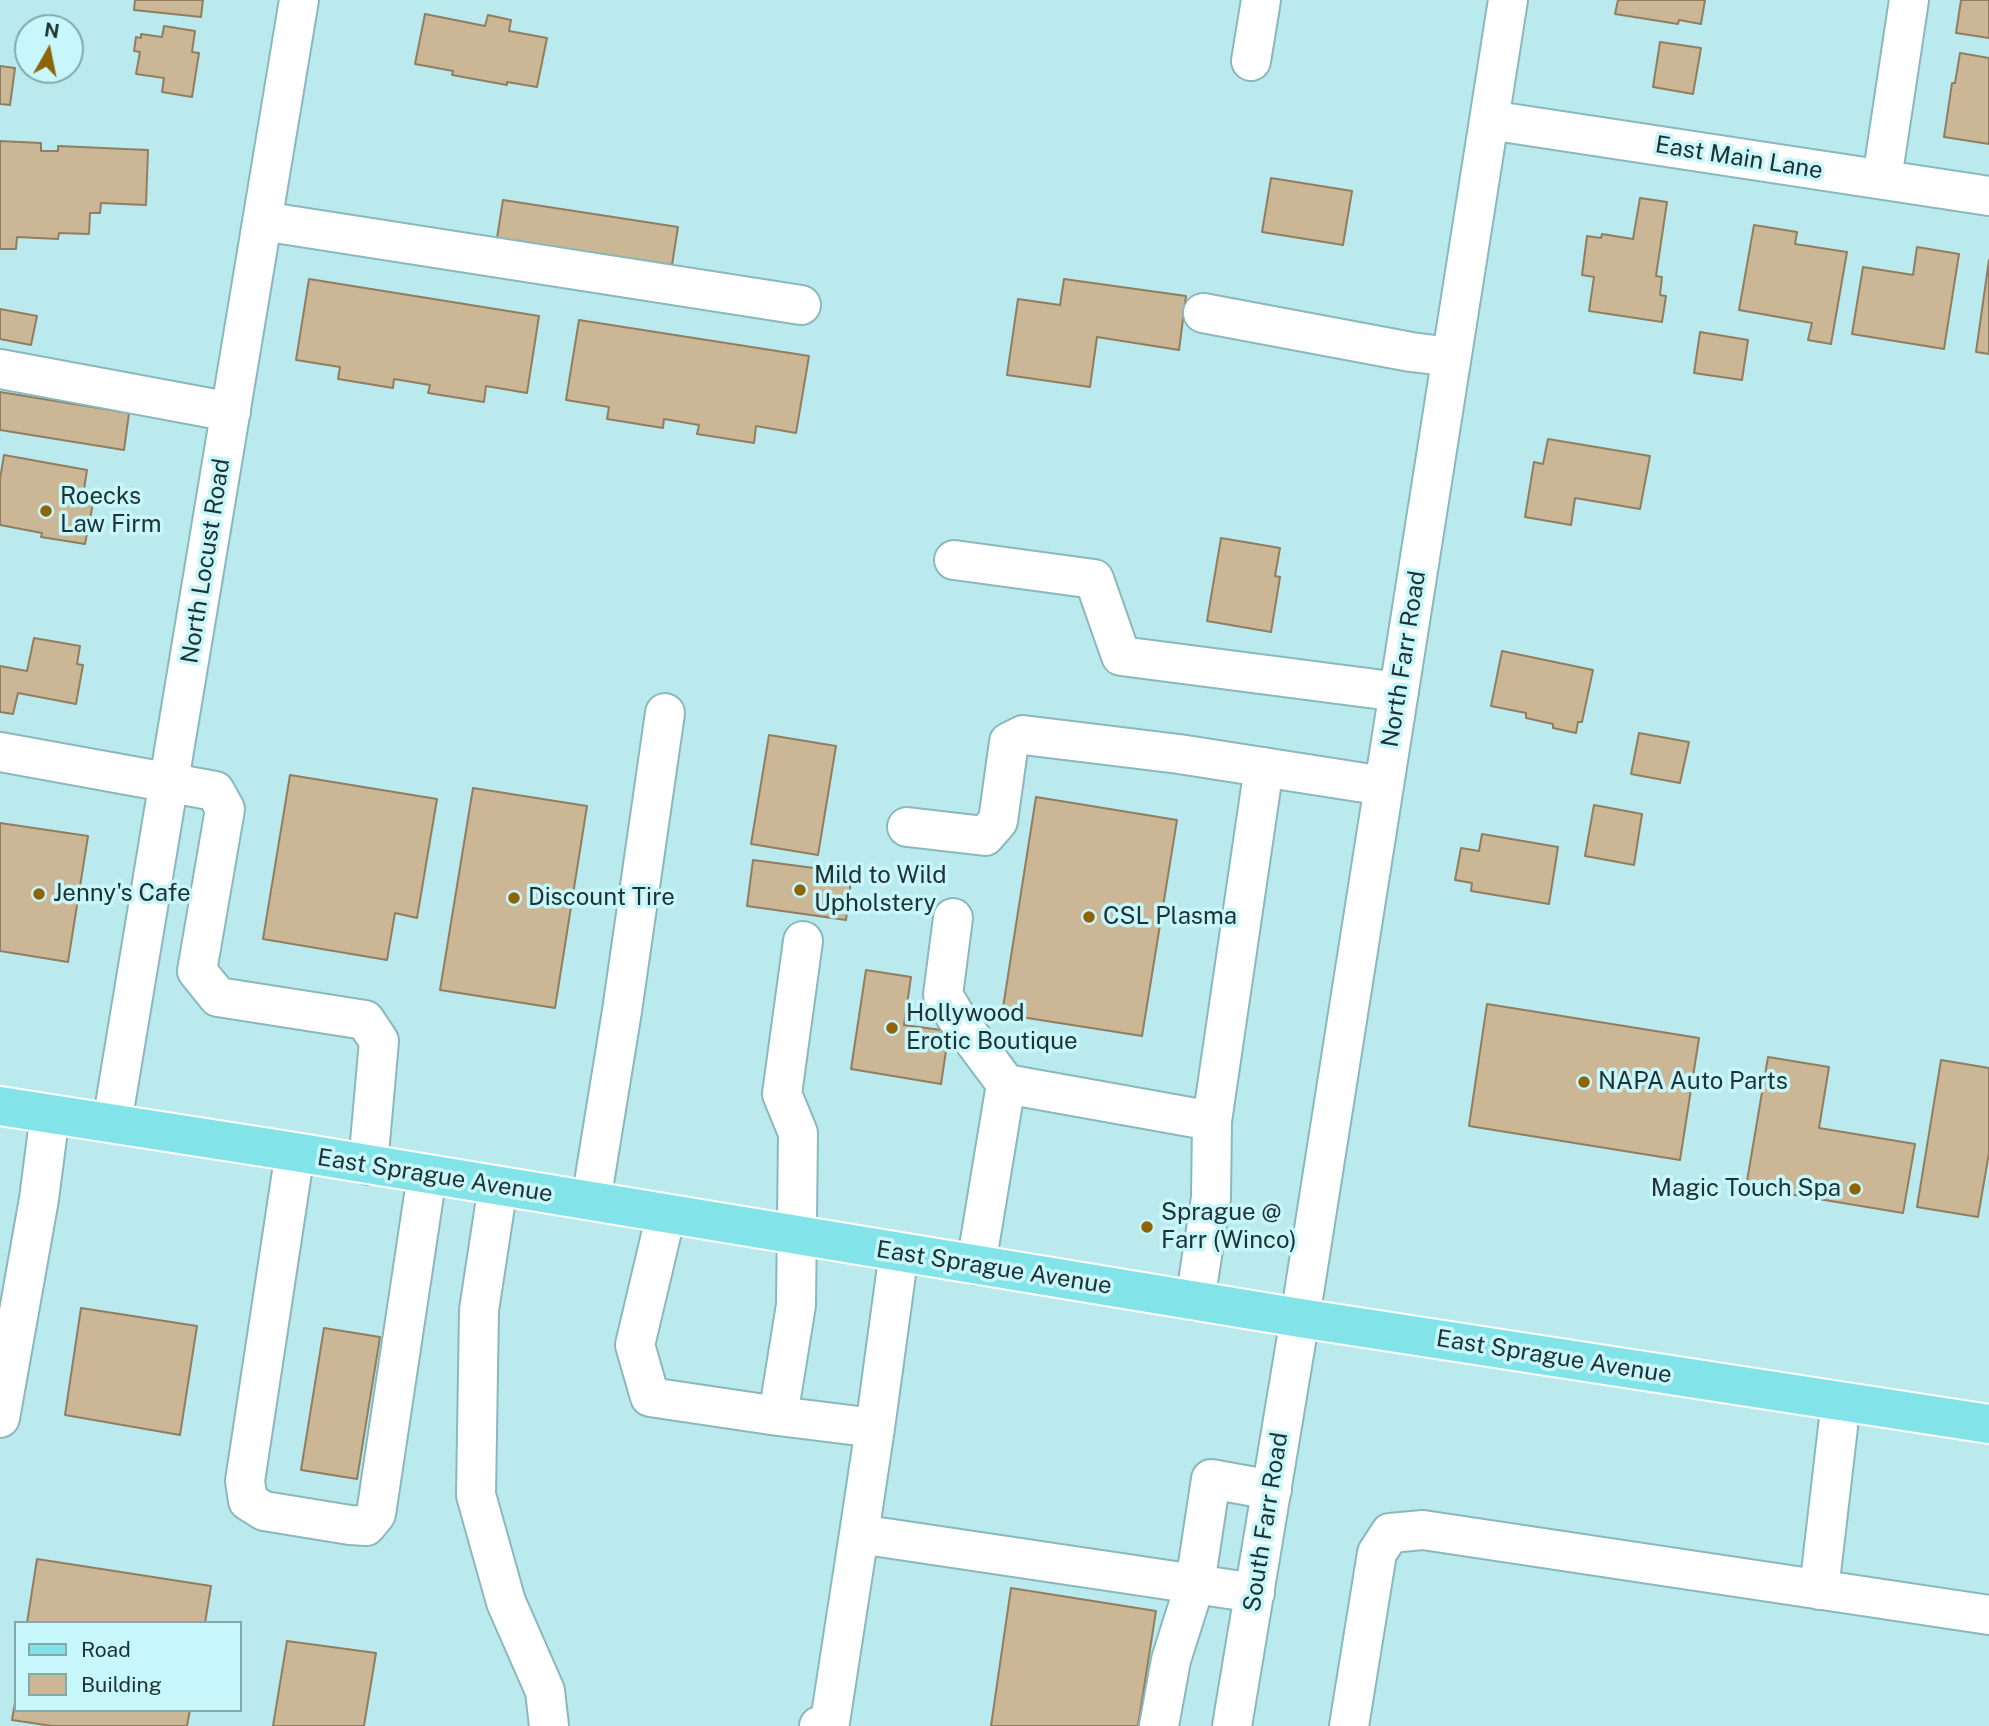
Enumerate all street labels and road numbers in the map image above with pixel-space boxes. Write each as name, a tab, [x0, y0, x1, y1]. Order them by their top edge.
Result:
street label: East Main Lane	[1653, 131, 1825, 185]
street label: North Locust Road	[176, 456, 236, 666]
street label: North Farr Road	[1376, 569, 1432, 749]
street label: East Sprague Avenue	[315, 1143, 555, 1209]
street label: East Sprague Avenue	[874, 1235, 1114, 1301]
street label: East Sprague Avenue	[1434, 1324, 1674, 1390]
street label: South Farr Road	[1238, 1430, 1294, 1614]

